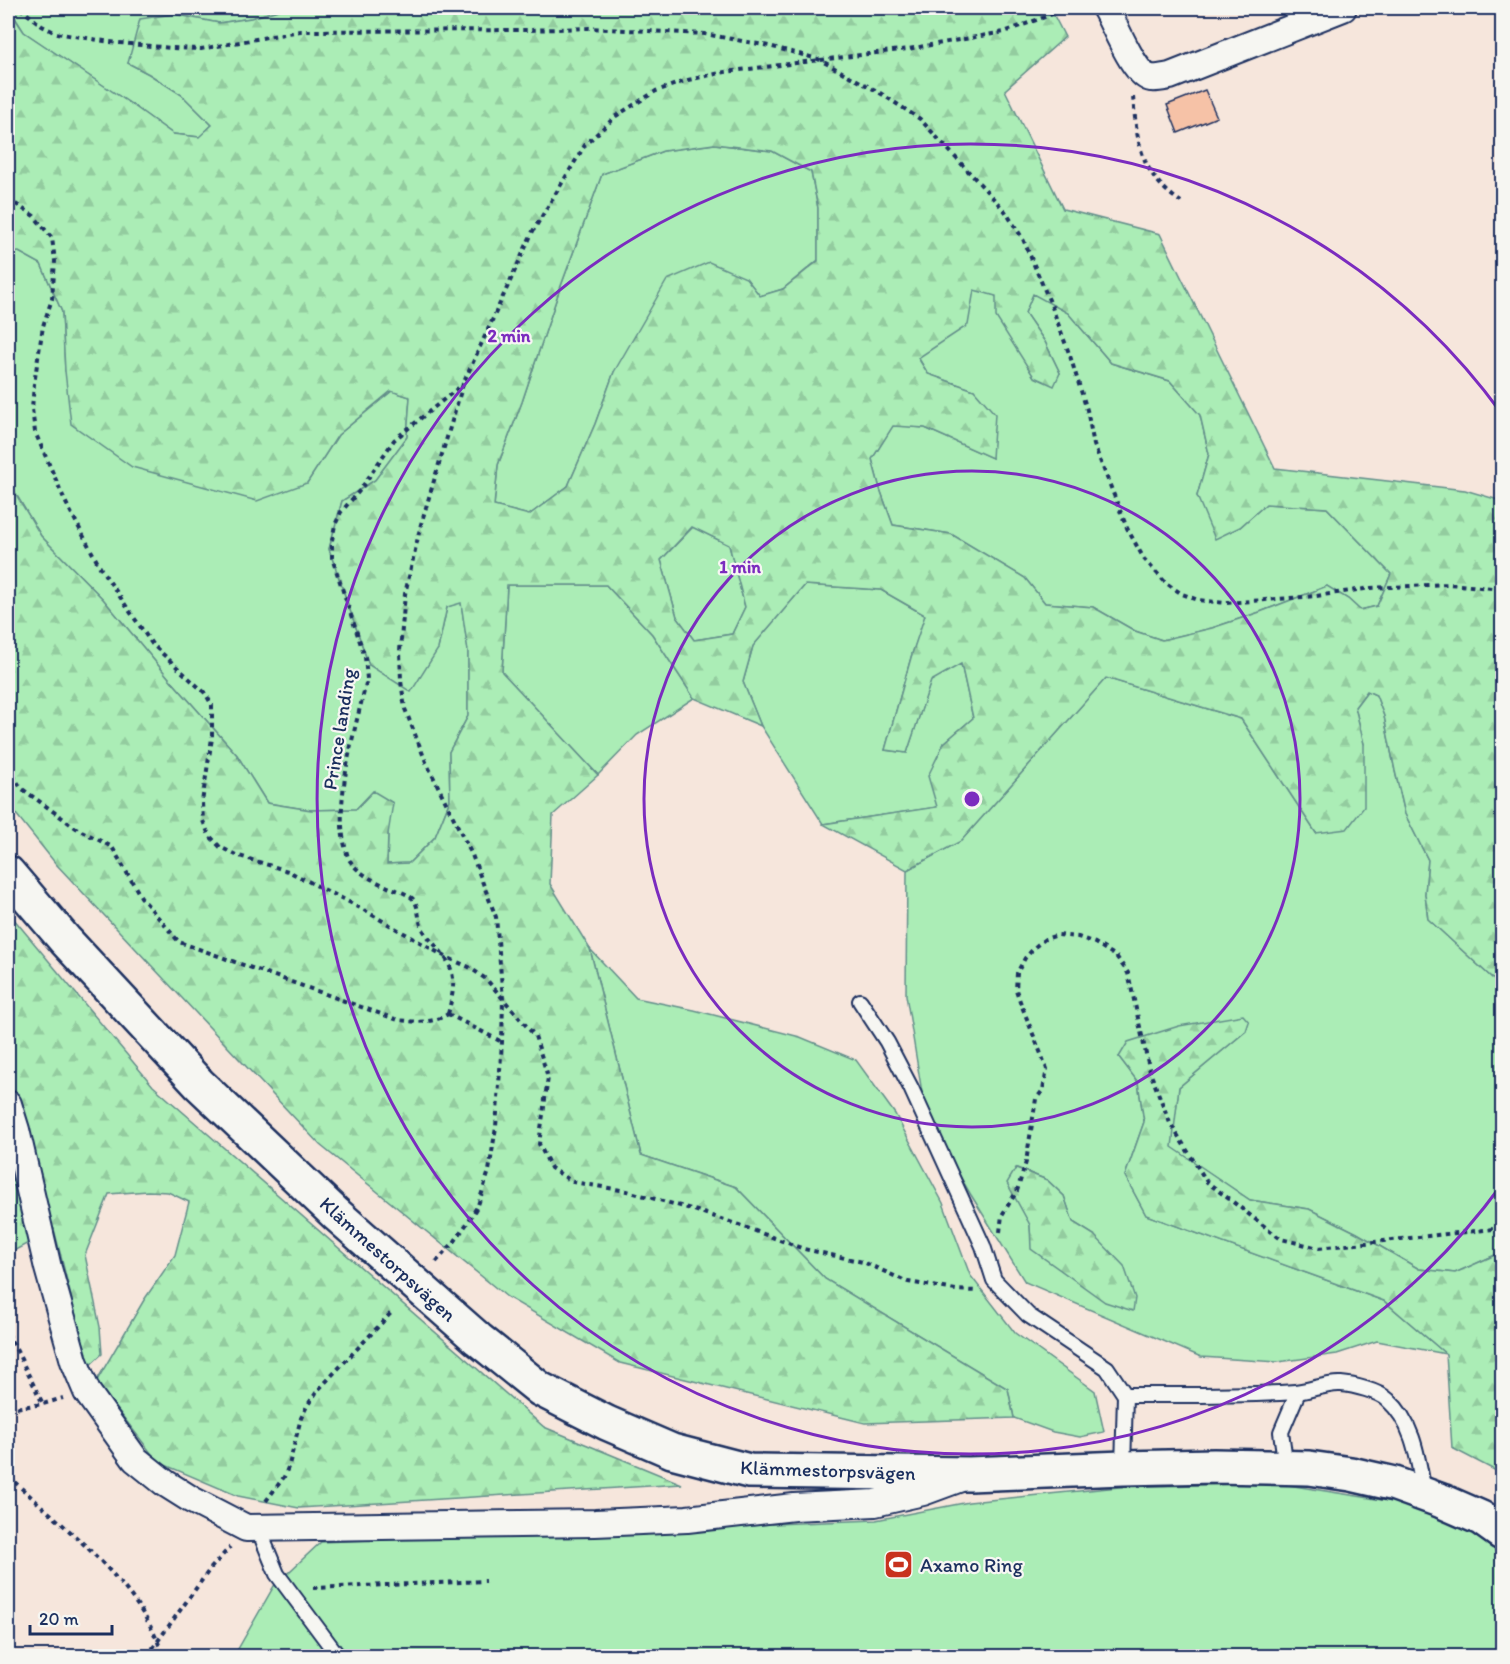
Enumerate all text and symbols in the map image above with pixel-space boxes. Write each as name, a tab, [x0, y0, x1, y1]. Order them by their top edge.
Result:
text: 2 min	[488, 325, 531, 347]
text: 1 min	[719, 556, 761, 578]
street label: Prince landing	[318, 666, 361, 791]
centre of rings	[962, 789, 982, 809]
street label: Klämmestorpsvägen	[315, 1191, 461, 1327]
street label: Klämmestorpsvägen	[740, 1455, 916, 1485]
sports icon: Axamo Ring	[883, 1549, 915, 1581]
place label: Axamo Ring	[920, 1553, 1023, 1577]
scale bar	[30, 1598, 112, 1636]
text: 20 m	[39, 1608, 79, 1630]

